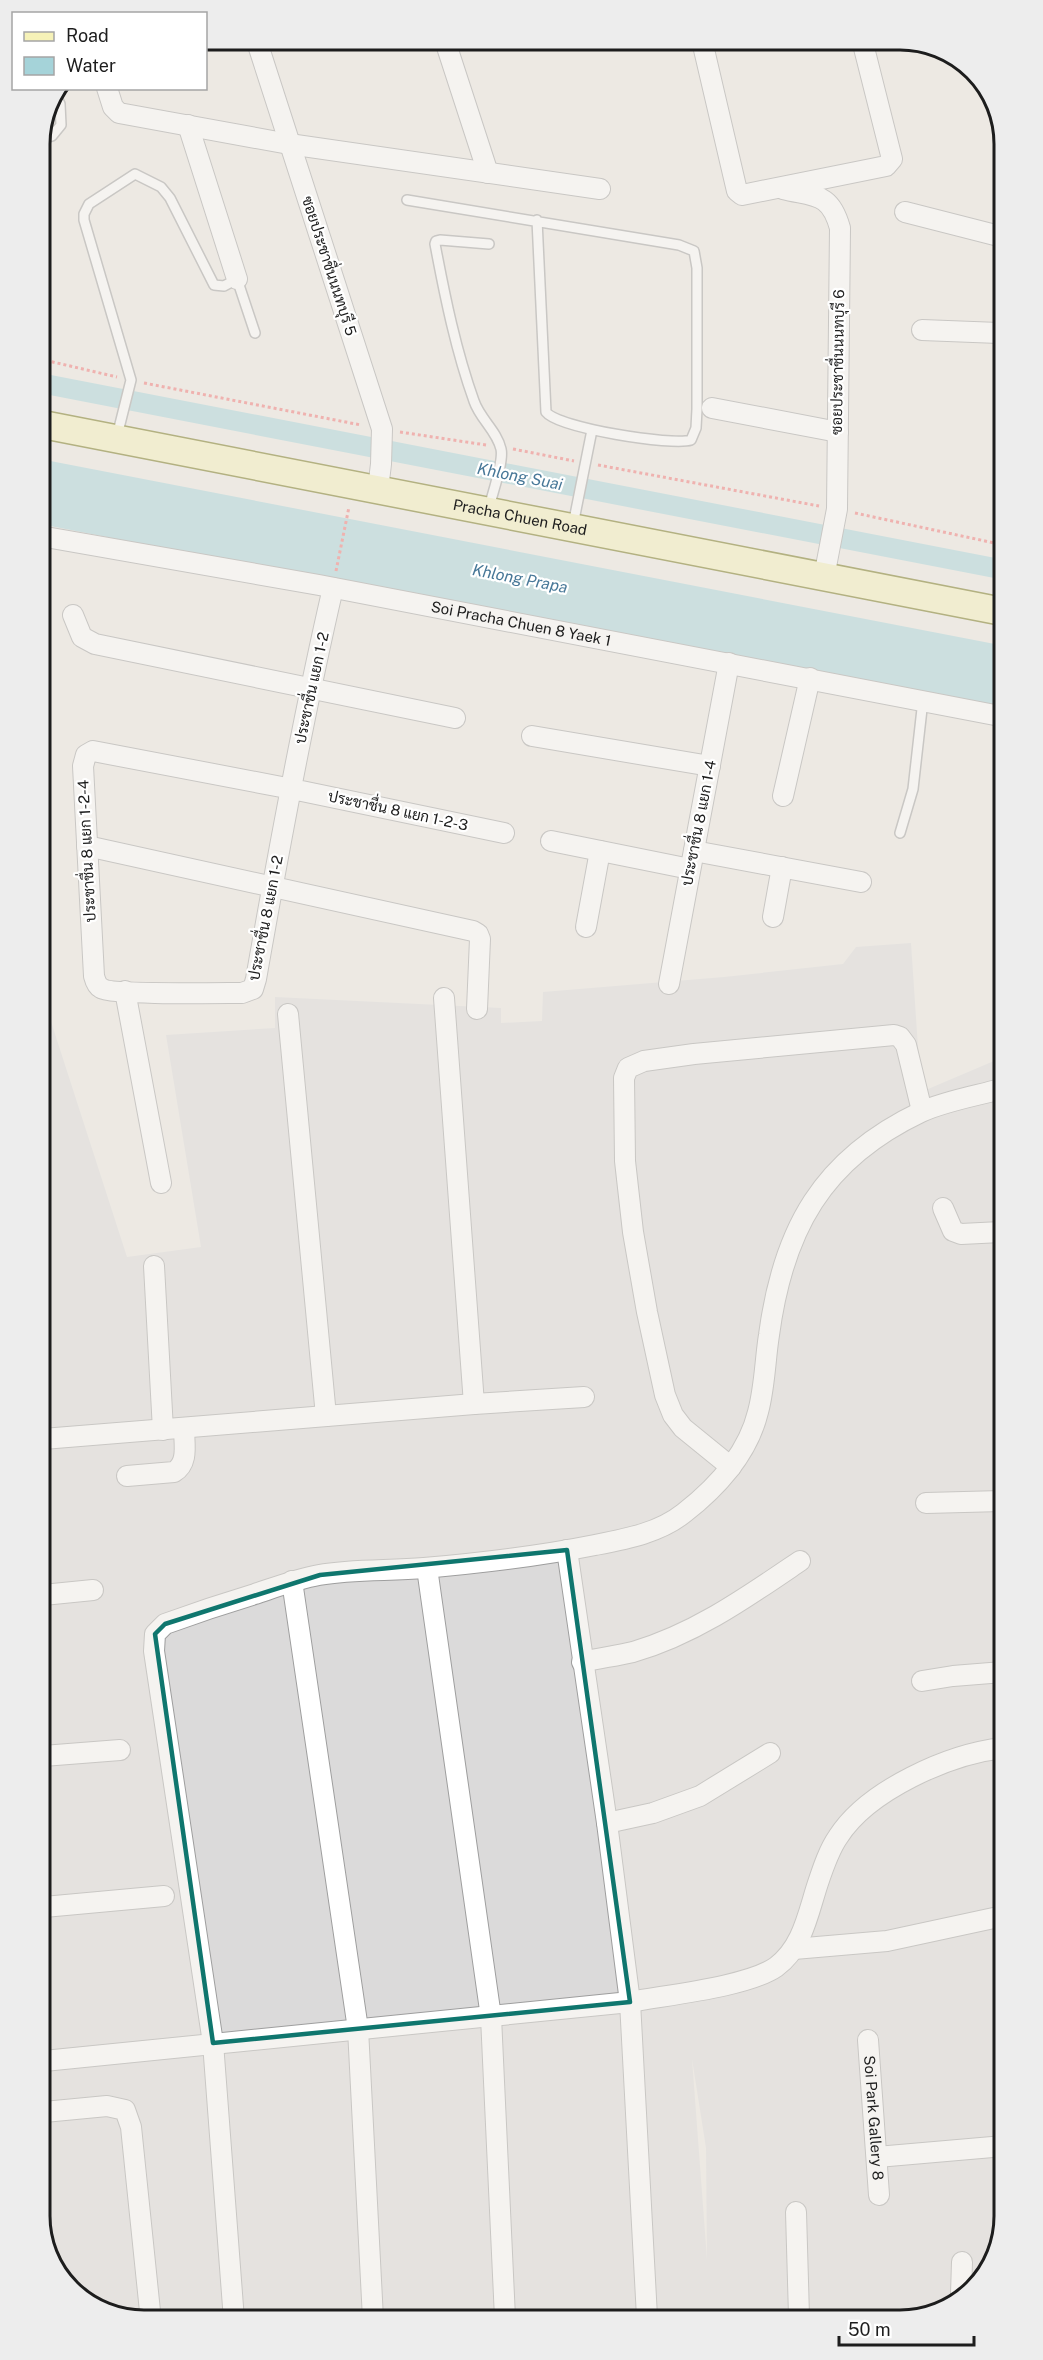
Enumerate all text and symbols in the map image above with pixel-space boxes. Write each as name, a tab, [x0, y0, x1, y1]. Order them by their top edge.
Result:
legend	[12, 12, 207, 90]
text: Road	[66, 25, 109, 46]
text: Water	[66, 55, 116, 76]
street label: ซอยประชาชื่นนนทบุรี 5	[296, 192, 366, 339]
street label: ซอยประชาชื่นนนทบุรี 6	[822, 289, 850, 435]
water label: Khlong Suai	[475, 459, 564, 494]
street label: Pracha Chuen Road	[452, 496, 589, 538]
water label: Khlong Prapa	[471, 560, 569, 597]
street label: Soi Pracha Chuen 8 Yaek 1	[430, 598, 613, 649]
street label: ประชาชื่น แยก 1-2	[285, 629, 332, 745]
street label: ประชาชื่น 8 แยก 1-4	[672, 757, 719, 887]
street label: ประชาชื่น 8 แยก 1-2-4	[68, 779, 99, 923]
street label: ประชาชื่น 8 แยก 1-2-3	[327, 782, 471, 834]
street label: ประชาชื่น 8 แยก 1-2	[239, 853, 286, 982]
street label: Soi Park Gallery 8	[861, 2055, 887, 2181]
scale bar	[839, 2309, 974, 2347]
text: 50 m	[848, 2319, 891, 2340]

